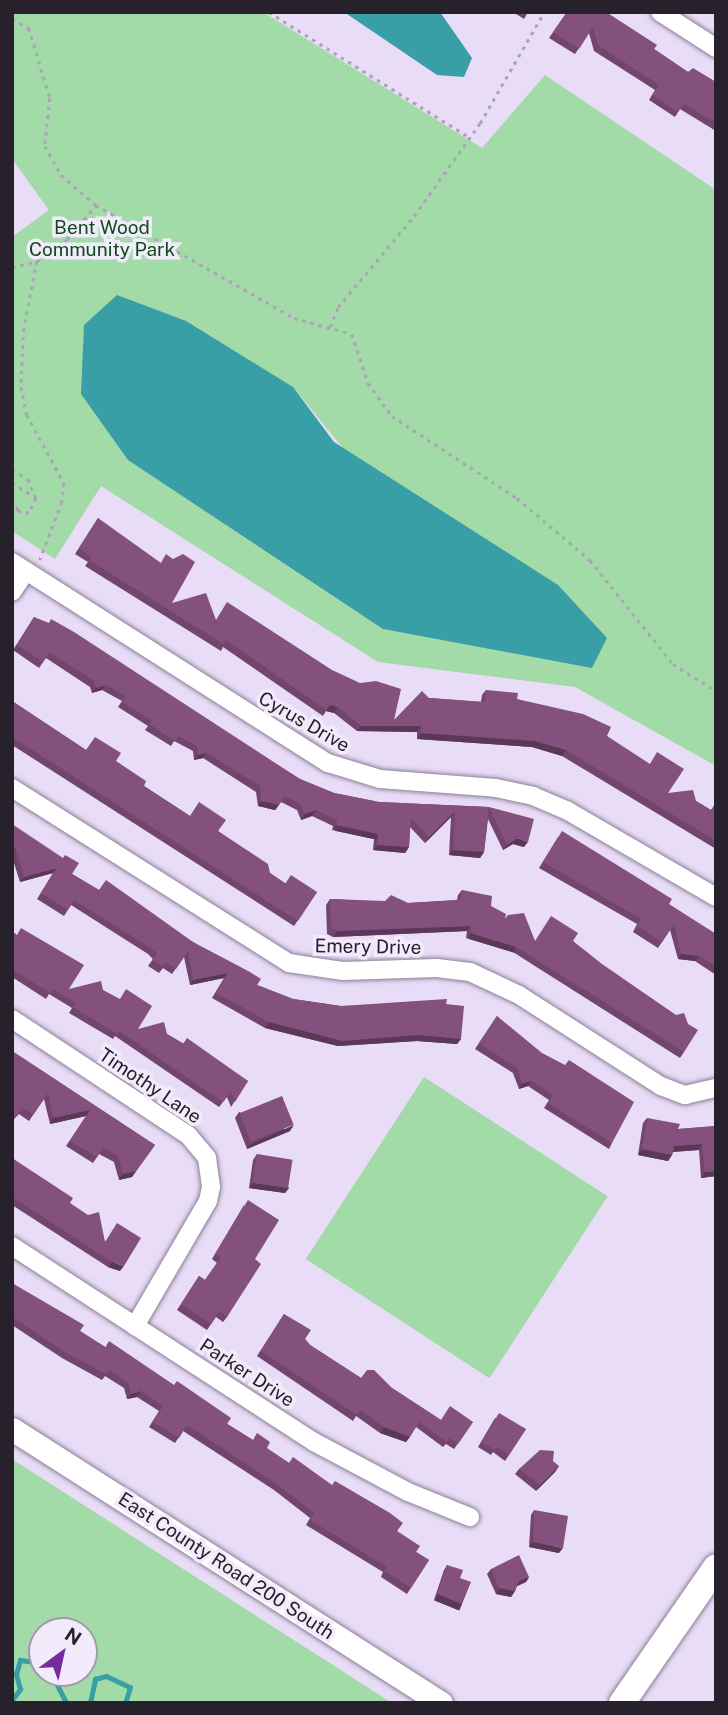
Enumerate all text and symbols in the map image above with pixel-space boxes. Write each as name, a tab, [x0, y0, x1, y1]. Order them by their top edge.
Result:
park label: Bent Wood Community Park	[29, 217, 175, 261]
street label: Cyrus Drive	[254, 687, 354, 757]
street label: Emery Drive	[314, 935, 422, 959]
street label: Timothy Lane	[94, 1043, 206, 1129]
street label: Parker Drive	[195, 1334, 299, 1412]
street label: East County Road 200 South	[114, 1488, 338, 1644]
north arrow	[28, 1617, 98, 1687]
text: N	[61, 1623, 86, 1649]

